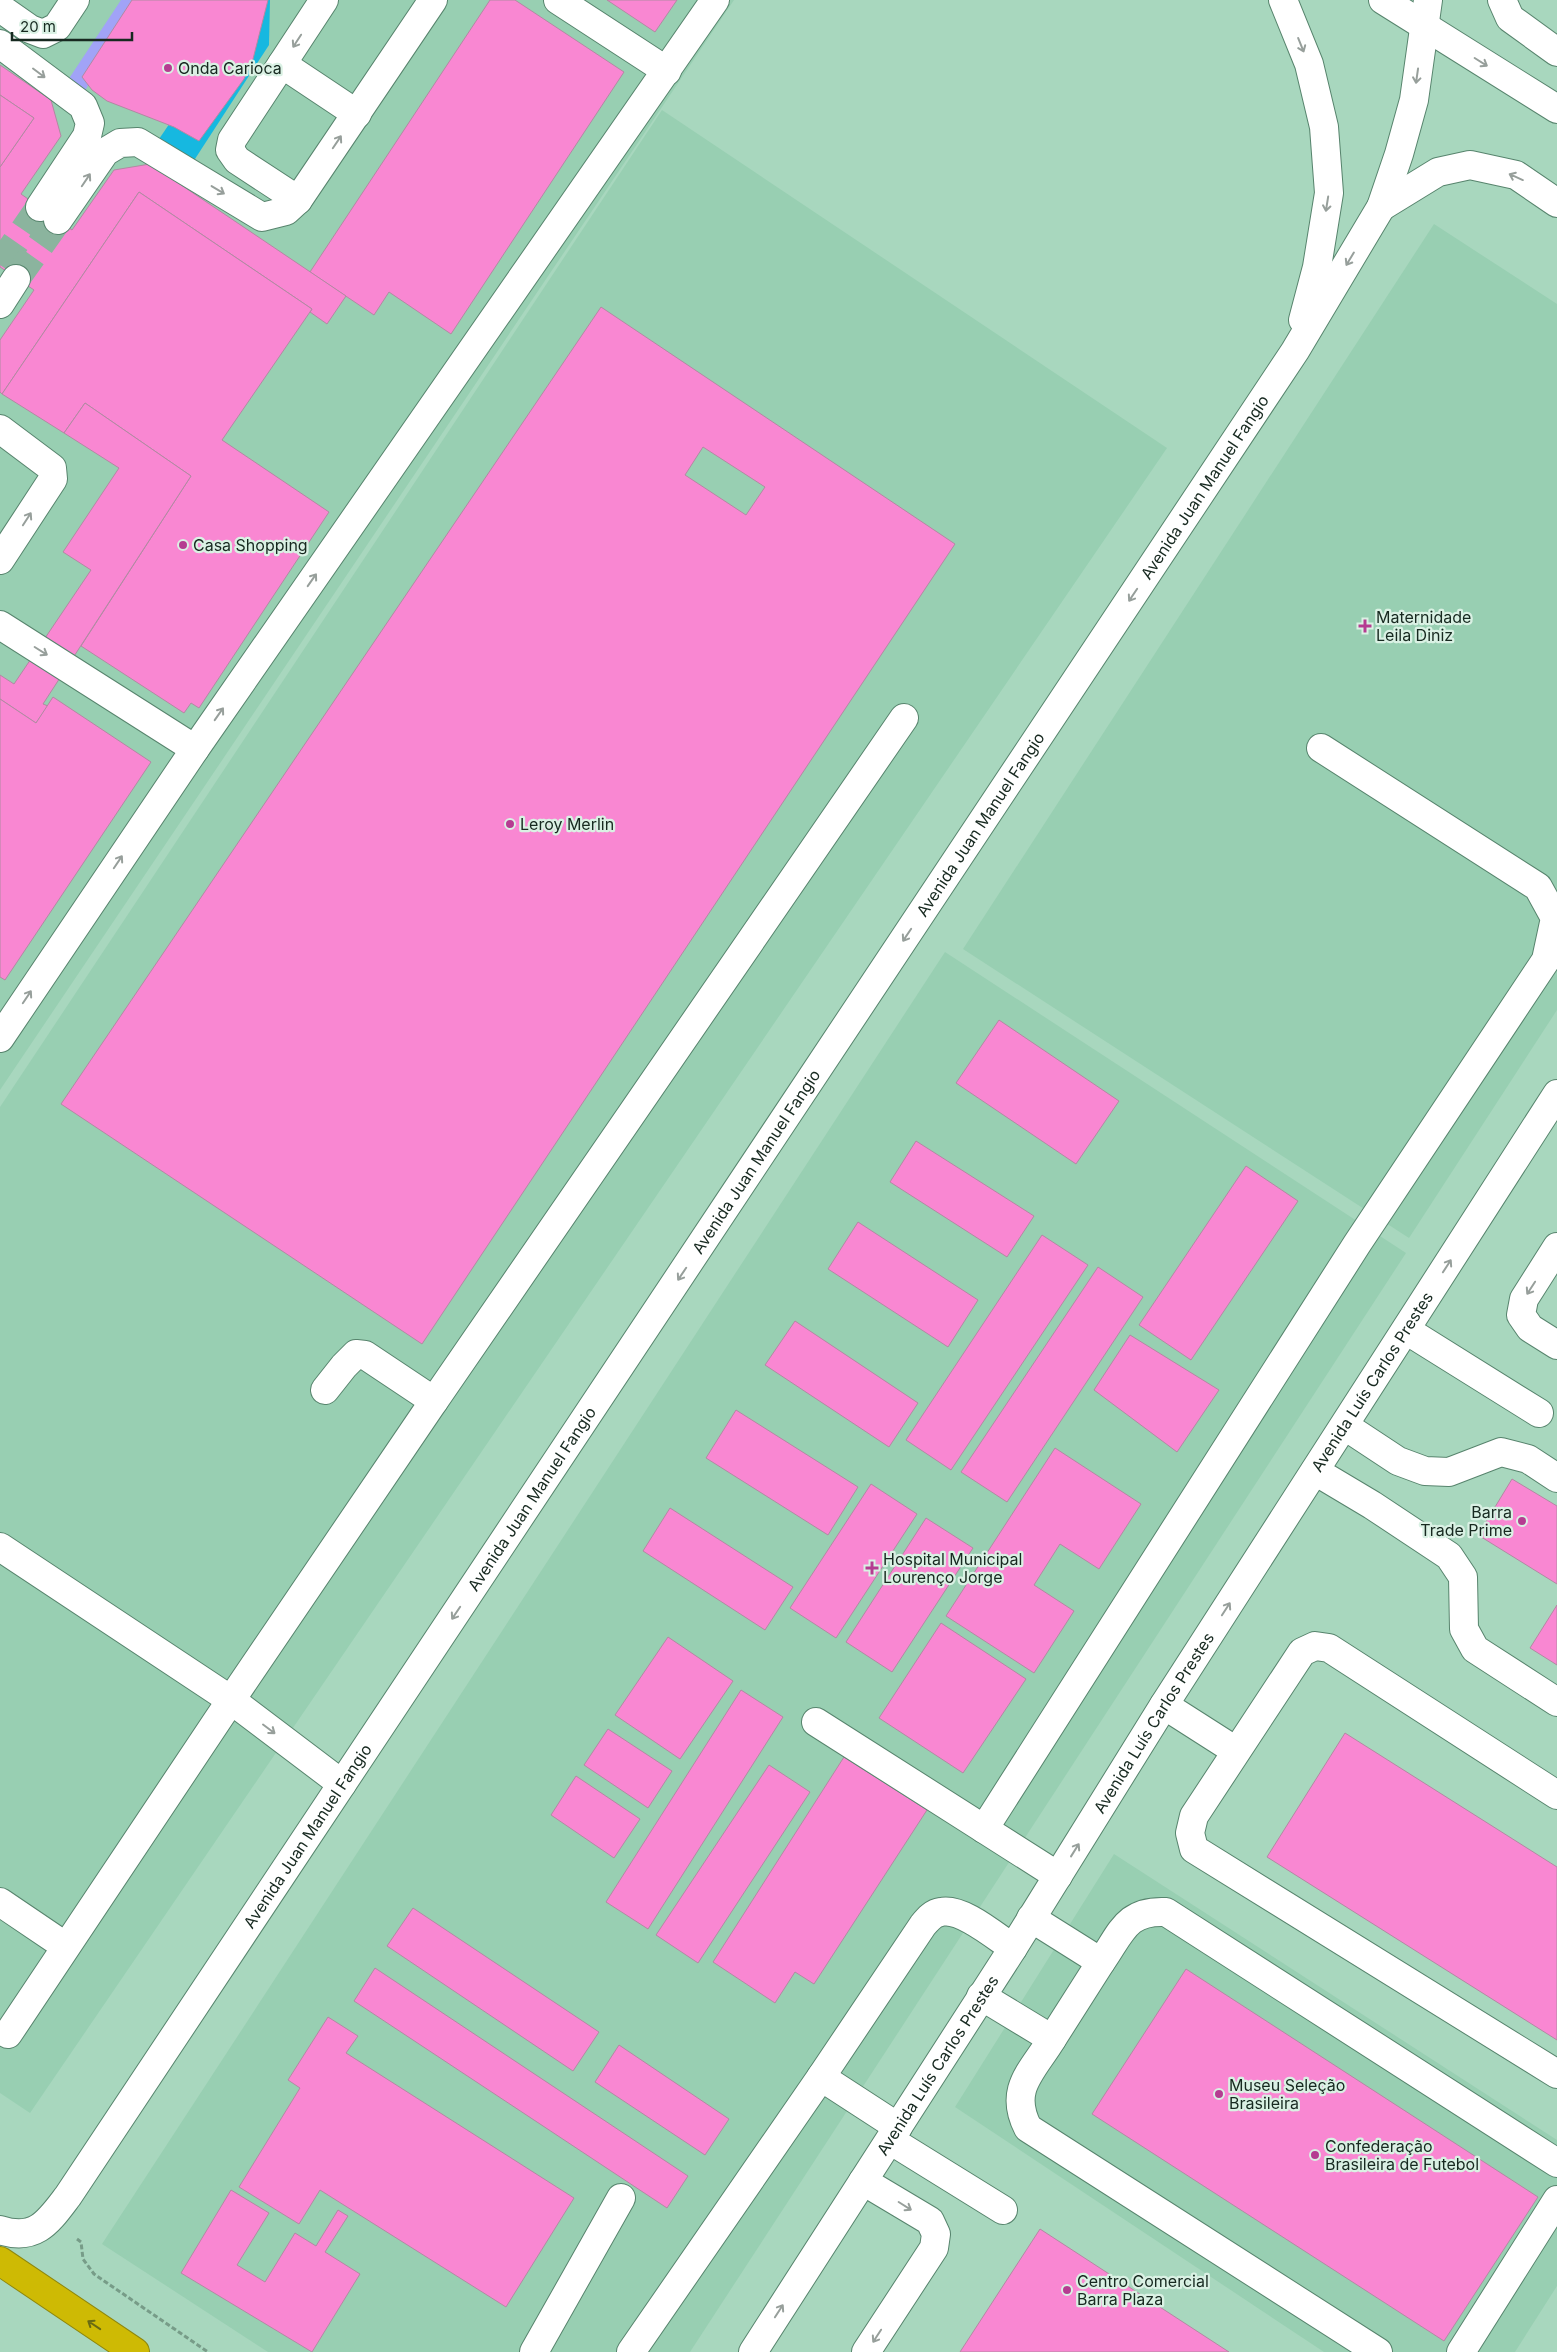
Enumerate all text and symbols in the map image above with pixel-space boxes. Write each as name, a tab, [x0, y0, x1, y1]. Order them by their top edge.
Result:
scale bar	[12, 10, 132, 42]
text: 20 m	[20, 17, 56, 36]
one-way arrow	[292, 34, 302, 48]
one-way arrow	[1297, 37, 1307, 52]
place label: Onda Carioca	[178, 58, 282, 78]
one-way arrow	[1473, 58, 1487, 68]
marker: Onda Carioca	[162, 62, 174, 74]
one-way arrow	[33, 67, 46, 78]
one-way arrow	[1412, 67, 1422, 83]
one-way arrow	[332, 136, 342, 150]
one-way arrow	[1509, 171, 1524, 181]
one-way arrow	[81, 173, 91, 187]
one-way arrow	[210, 185, 224, 195]
one-way arrow	[1322, 196, 1332, 212]
one-way arrow	[1344, 252, 1354, 266]
street label: Avenida Juan Manuel Fangio	[1136, 391, 1273, 583]
one-way arrow	[22, 512, 32, 526]
place label: Casa Shopping	[193, 535, 308, 555]
marker: Casa Shopping	[177, 539, 189, 551]
one-way arrow	[307, 573, 317, 587]
one-way arrow	[1128, 588, 1138, 602]
place label: Maternidade Leila Diniz	[1376, 607, 1471, 645]
marker: Maternidade Leila Diniz	[1358, 619, 1372, 633]
one-way arrow	[34, 646, 48, 656]
one-way arrow	[214, 707, 224, 721]
street label: Avenida Juan Manuel Fangio	[912, 728, 1049, 920]
place label: Leroy Merlin	[520, 814, 614, 834]
marker: Leroy Merlin	[504, 818, 516, 830]
one-way arrow	[113, 856, 123, 870]
one-way arrow	[902, 927, 912, 941]
one-way arrow	[22, 991, 32, 1005]
street label: Avenida Juan Manuel Fangio	[688, 1066, 824, 1257]
one-way arrow	[1442, 1259, 1452, 1273]
one-way arrow	[676, 1267, 687, 1281]
one-way arrow	[1525, 1281, 1536, 1295]
street label: Avenida Luís Carlos Prestes	[1307, 1288, 1437, 1475]
street label: Avenida Juan Manuel Fangio	[463, 1403, 600, 1595]
place label: Barra Trade Prime	[1420, 1502, 1512, 1540]
marker: Barra Trade Prime	[1516, 1515, 1528, 1527]
place label: Hospital Municipal Lourenço Jorge	[883, 1549, 1022, 1587]
marker: Hospital Municipal Lourenço Jorge	[865, 1561, 879, 1575]
one-way arrow	[1221, 1602, 1231, 1616]
one-way arrow	[451, 1606, 461, 1620]
street label: Avenida Luís Carlos Prestes	[1089, 1629, 1218, 1817]
one-way arrow	[262, 1724, 275, 1735]
street label: Avenida Juan Manuel Fangio	[239, 1740, 376, 1932]
one-way arrow	[1070, 1843, 1080, 1857]
street label: Avenida Luís Carlos Prestes	[872, 1972, 1003, 2159]
place label: Museu Seleção Brasileira	[1229, 2075, 1345, 2113]
marker: Museu Seleção Brasileira	[1213, 2088, 1225, 2100]
place label: Confederação Brasileira de Futebol	[1325, 2136, 1479, 2174]
marker: Confederação Brasileira de Futebol	[1309, 2149, 1321, 2161]
one-way arrow	[897, 2201, 911, 2211]
place label: Centro Comercial Barra Plaza	[1077, 2271, 1209, 2309]
marker: Centro Comercial Barra Plaza	[1061, 2284, 1073, 2296]
one-way arrow	[774, 2304, 785, 2318]
one-way arrow	[88, 2320, 102, 2330]
one-way arrow	[871, 2328, 881, 2342]

